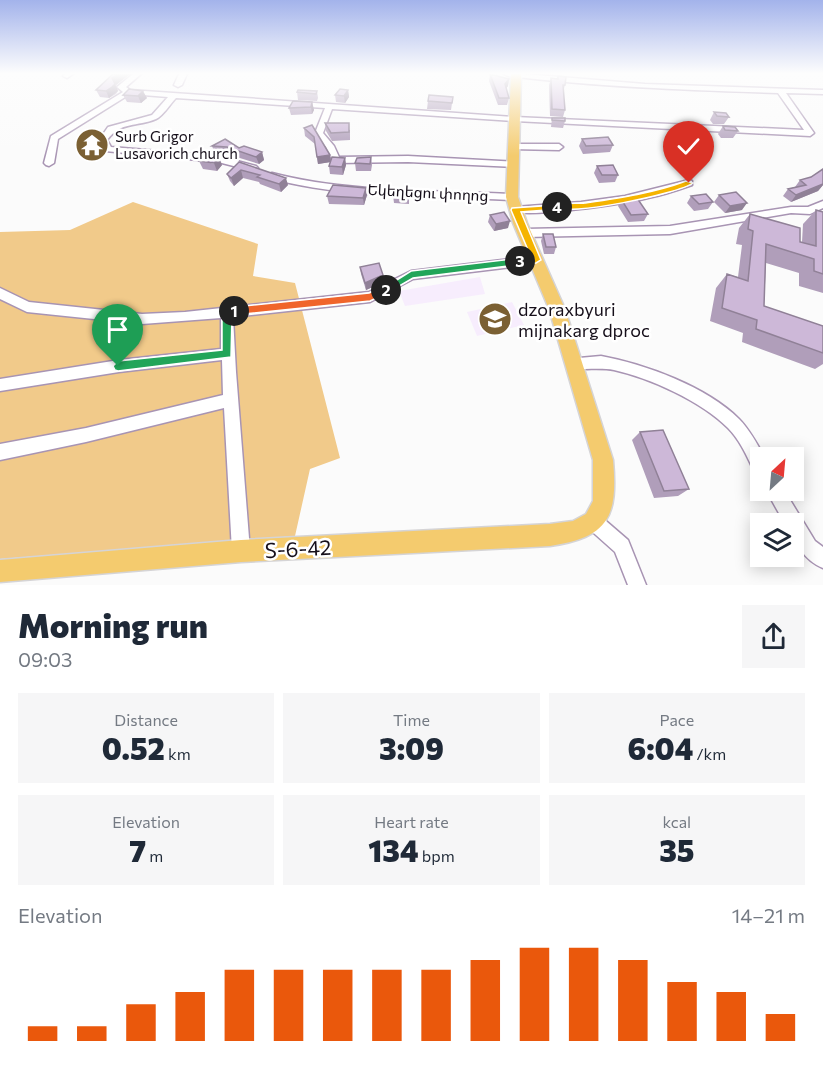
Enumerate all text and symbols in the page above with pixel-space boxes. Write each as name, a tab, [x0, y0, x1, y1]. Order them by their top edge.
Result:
pin	[663, 121, 714, 183]
temple icon: Surb Grigor Lusavorich church	[74, 127, 110, 163]
place label: Surb Grigor Lusavorich church	[115, 127, 238, 162]
icon: check	[672, 130, 705, 163]
street label: Եկեղեցու փողոց	[367, 180, 489, 205]
pin: 4	[542, 192, 572, 222]
text: 4	[552, 197, 562, 216]
pin: 3	[505, 246, 535, 276]
text: 3	[515, 251, 525, 270]
pin: 2	[371, 275, 401, 305]
text: 2	[381, 280, 391, 299]
pin: 1	[219, 296, 249, 326]
place label: dzoraxbyuri mijnakarg dproc	[518, 298, 650, 341]
text: 1	[230, 301, 238, 320]
school or university icon: dzoraxbyuri mijnakarg dproc	[477, 301, 513, 337]
pin	[92, 304, 143, 366]
icon: arrive	[101, 313, 134, 346]
north arrow	[750, 447, 804, 501]
map controls	[750, 447, 804, 567]
button: layers	[750, 513, 804, 567]
street label: Տ-6-42	[264, 534, 332, 562]
text: Morning run	[18, 604, 208, 645]
button: share	[742, 605, 805, 668]
text: 09:03	[18, 647, 72, 671]
text: Distance	[114, 710, 178, 729]
text: Time	[393, 710, 430, 729]
text: Pace	[659, 710, 694, 729]
text: 0.52	[102, 729, 165, 766]
text: 3:09	[379, 729, 444, 766]
text: 6:04	[627, 729, 693, 766]
text: km	[165, 744, 191, 763]
text: /km	[693, 744, 726, 763]
text: Elevation	[112, 812, 180, 831]
text: Heart rate	[374, 812, 449, 831]
text: kcal	[663, 812, 691, 831]
text: 7	[129, 831, 146, 868]
text: 134	[368, 831, 419, 868]
text: 35	[659, 831, 694, 868]
text: m	[146, 846, 163, 865]
text: bpm	[419, 846, 455, 865]
text: Elevation	[18, 903, 103, 927]
text: 14–21 m	[732, 903, 805, 927]

